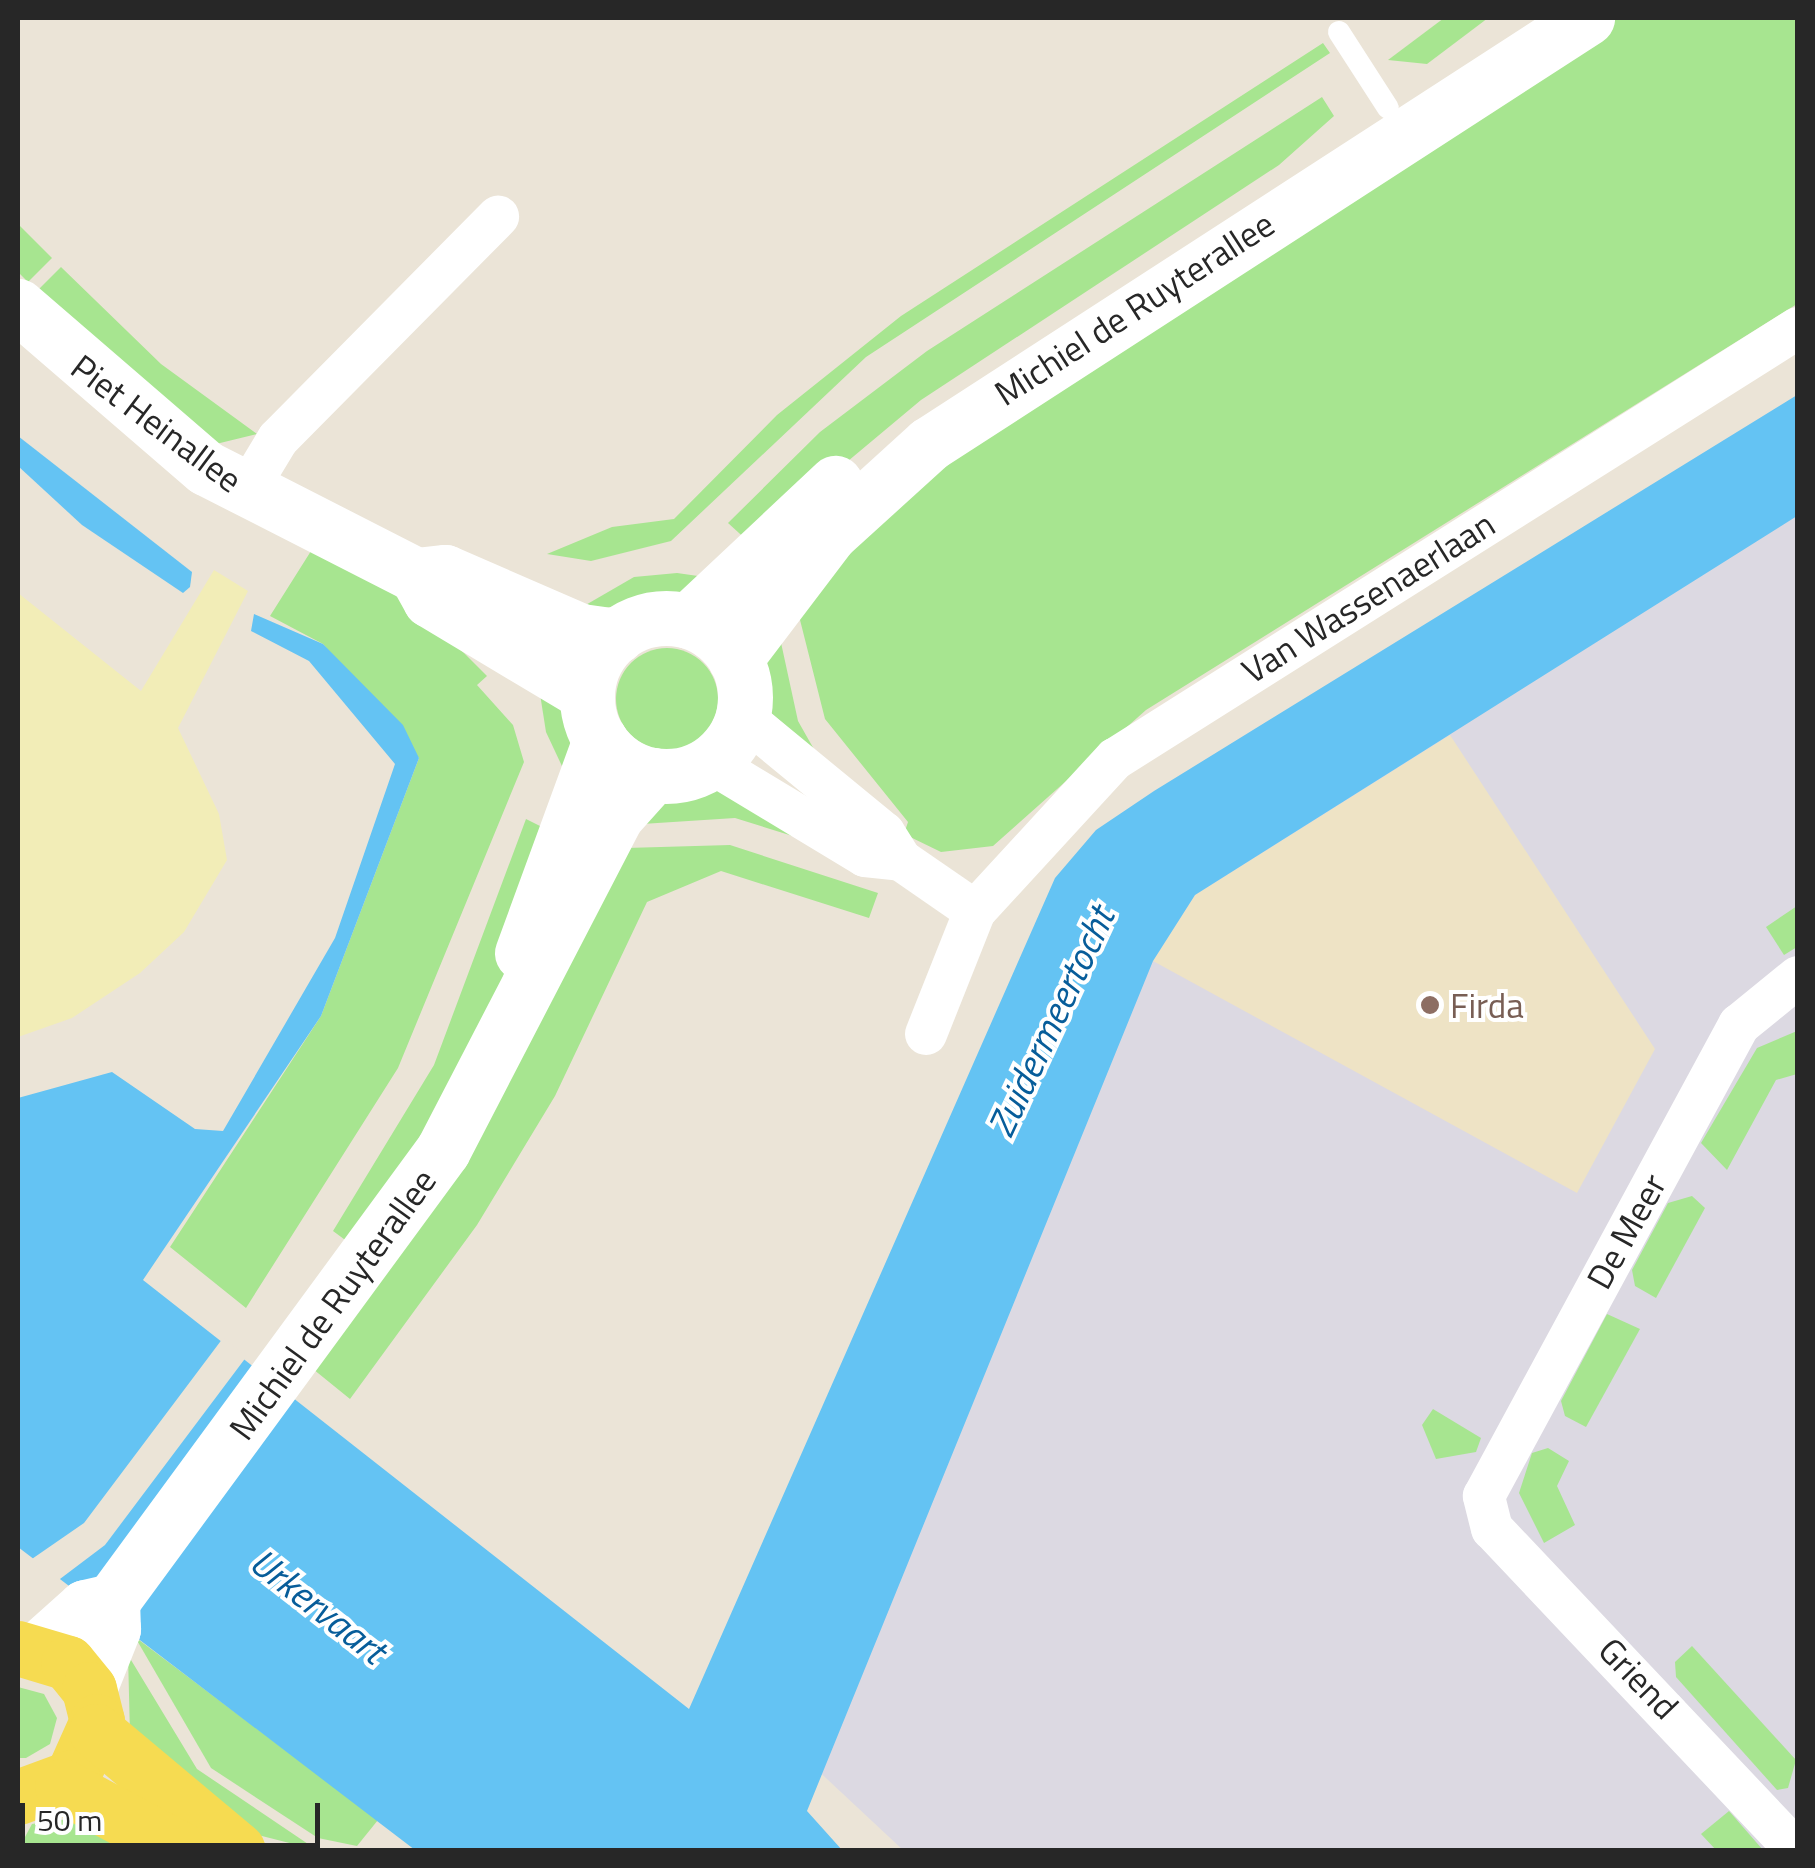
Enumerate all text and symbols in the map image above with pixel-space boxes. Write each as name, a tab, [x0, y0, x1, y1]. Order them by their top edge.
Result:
street label: Michiel de Ruyterallee	[987, 202, 1281, 414]
street label: Piet Heinallee	[63, 345, 251, 501]
street label: Van Wassenaerlaan	[1234, 502, 1502, 692]
water label: Zuidermeertocht	[978, 900, 1124, 1144]
place label: Firda	[1450, 984, 1524, 1026]
marker: Firda	[1419, 994, 1441, 1016]
street label: Michiel de Ruyterallee	[220, 1161, 444, 1447]
street label: De Meer	[1577, 1166, 1675, 1296]
water label: Urkervaart	[241, 1539, 395, 1673]
street label: Griend	[1590, 1629, 1688, 1727]
scale bar	[25, 1783, 325, 1845]
text: 50 m	[37, 1797, 102, 1843]

